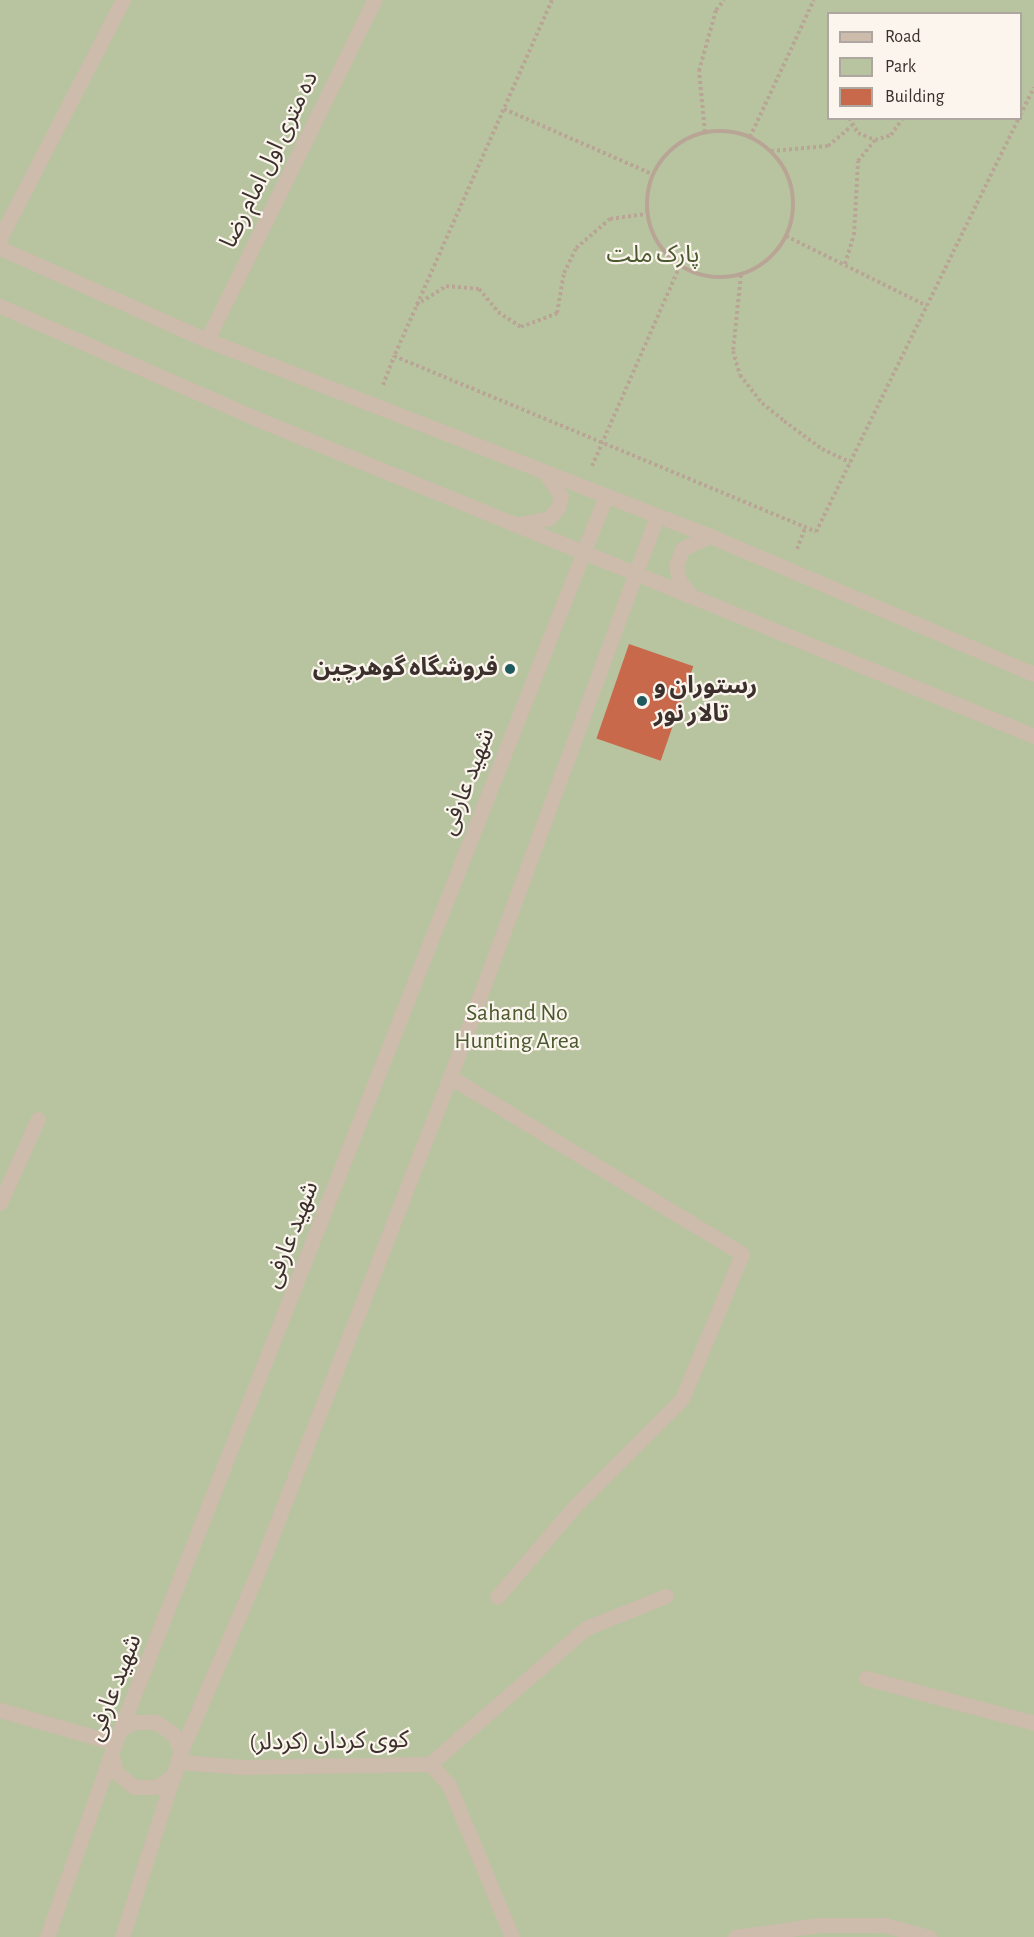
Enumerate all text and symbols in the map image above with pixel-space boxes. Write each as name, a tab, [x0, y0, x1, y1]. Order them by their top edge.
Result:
legend	[827, 12, 1022, 120]
text: Road	[885, 28, 921, 46]
text: Park	[885, 58, 916, 76]
street label: ده متری اول امام رضا	[215, 67, 325, 253]
text: Building	[885, 88, 944, 106]
park label: پارک ملت	[606, 242, 700, 270]
place label: فروشگاه گوهرچین	[313, 655, 498, 683]
marker: فروشگاه گوهرچین	[503, 662, 517, 676]
place label: رستوران و تالار نور	[654, 673, 757, 729]
marker: رستوران و تالار نور	[635, 694, 649, 708]
street label: شهید عارفی	[434, 724, 502, 840]
park label: Sahand No Hunting Area	[454, 1000, 580, 1056]
street label: شهید عارفی	[258, 1177, 326, 1293]
street label: شهید عارفی	[81, 1630, 149, 1746]
street label: کوی کردان (کردلر)	[249, 1726, 409, 1758]

